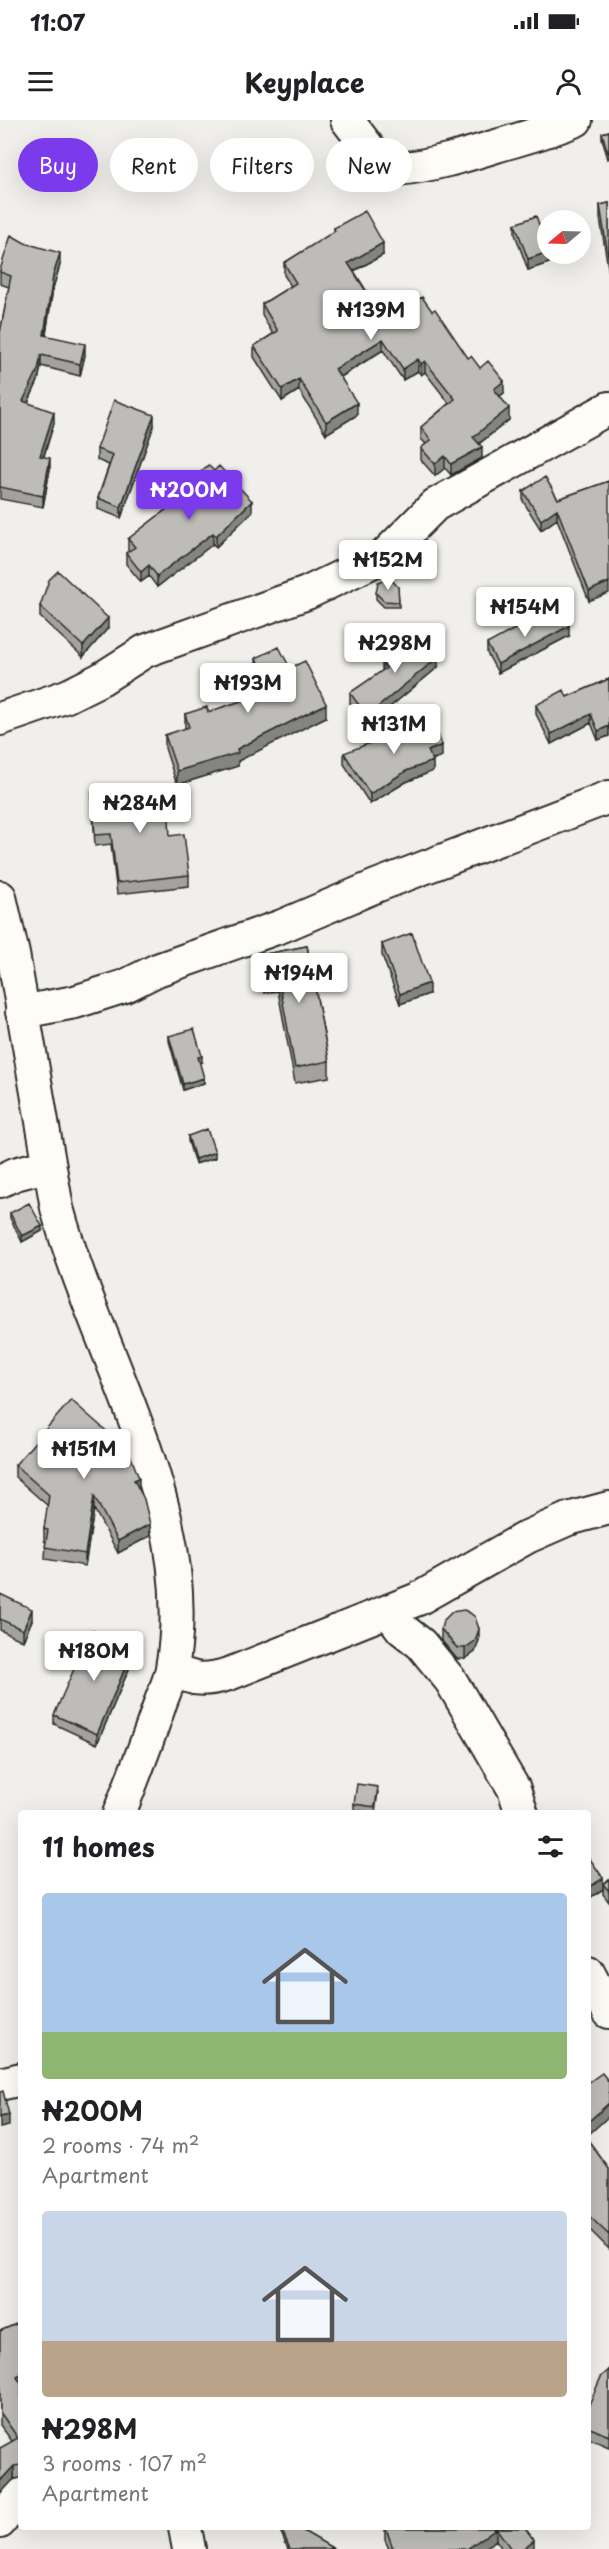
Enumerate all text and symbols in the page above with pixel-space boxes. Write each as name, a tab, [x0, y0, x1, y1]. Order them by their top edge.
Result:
text: 11:07	[30, 5, 85, 38]
text: Keyplace	[244, 61, 365, 102]
icon: menu	[24, 65, 57, 98]
icon: person	[552, 65, 585, 98]
chip: Buy	[18, 138, 98, 192]
chip: Rent	[110, 138, 198, 192]
chip: Filters	[210, 138, 314, 192]
chip: New	[326, 138, 412, 192]
north arrow	[537, 210, 591, 264]
map controls	[537, 210, 591, 264]
pin: ₦139M	[329, 290, 413, 341]
text: ₦139M	[337, 294, 405, 324]
pin: ₦200M	[147, 470, 231, 521]
text: ₦200M	[150, 474, 228, 504]
pin: ₦152M	[346, 540, 430, 591]
text: ₦152M	[353, 544, 423, 574]
pin: ₦154M	[483, 587, 567, 638]
text: ₦154M	[490, 591, 560, 621]
pin: ₦298M	[353, 623, 437, 674]
text: ₦298M	[358, 627, 432, 657]
pin: ₦193M	[206, 663, 290, 714]
text: ₦193M	[214, 667, 282, 697]
pin: ₦131M	[352, 704, 436, 755]
text: ₦131M	[361, 708, 427, 738]
pin: ₦284M	[98, 783, 182, 834]
text: ₦284M	[103, 787, 177, 817]
pin: ₦194M	[257, 953, 341, 1004]
text: ₦194M	[265, 957, 333, 987]
pin: ₦151M	[42, 1429, 126, 1480]
text: ₦151M	[52, 1433, 116, 1463]
pin: ₦180M	[52, 1631, 136, 1682]
text: ₦180M	[59, 1635, 130, 1665]
text: 11 homes	[42, 1827, 155, 1866]
icon: filters	[534, 1830, 567, 1863]
icon: home	[251, 1932, 359, 2040]
text: ₦200M	[42, 2091, 143, 2130]
text: 2 rooms · 74 m²	[42, 2130, 199, 2160]
text: Apartment	[42, 2160, 149, 2190]
icon: home	[251, 2250, 359, 2358]
text: ₦298M	[42, 2409, 138, 2448]
text: 3 rooms · 107 m²	[42, 2448, 207, 2478]
text: Apartment	[42, 2478, 149, 2508]

